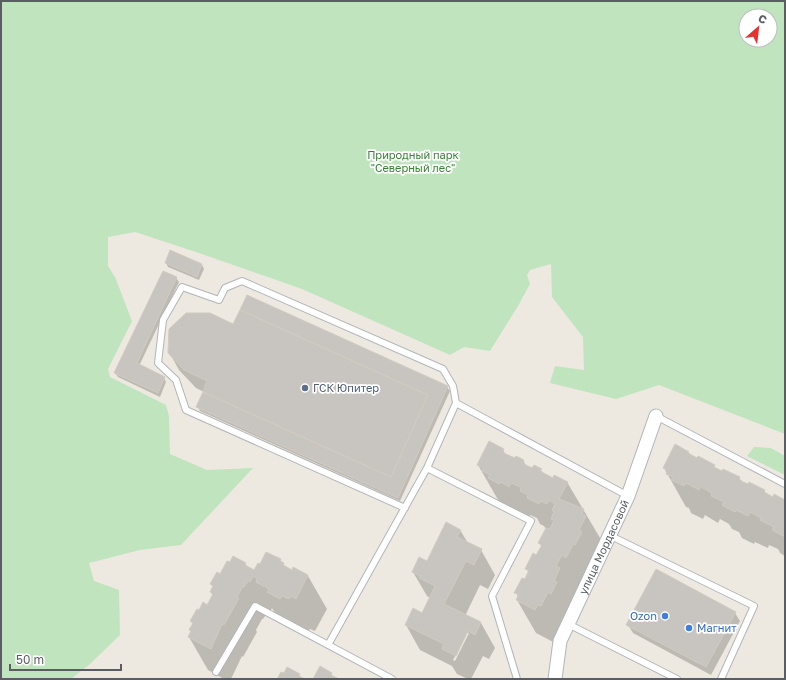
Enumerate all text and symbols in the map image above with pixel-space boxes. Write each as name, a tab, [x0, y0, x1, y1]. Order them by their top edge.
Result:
north arrow	[738, 8, 778, 48]
text: С	[756, 11, 770, 26]
park label: Природный парк "Северный лес"	[367, 148, 460, 174]
place label: ГСК Юпитер	[313, 381, 379, 394]
marker: ГСК Юпитер	[300, 383, 310, 393]
street label: улица Мордасовой	[576, 498, 631, 596]
place label: Ozon	[630, 609, 657, 622]
marker: Ozon	[660, 611, 670, 621]
place label: Магнит	[697, 621, 737, 634]
marker: Магнит	[684, 623, 694, 633]
scale bar	[10, 646, 121, 672]
text: 50 m	[16, 652, 44, 667]

